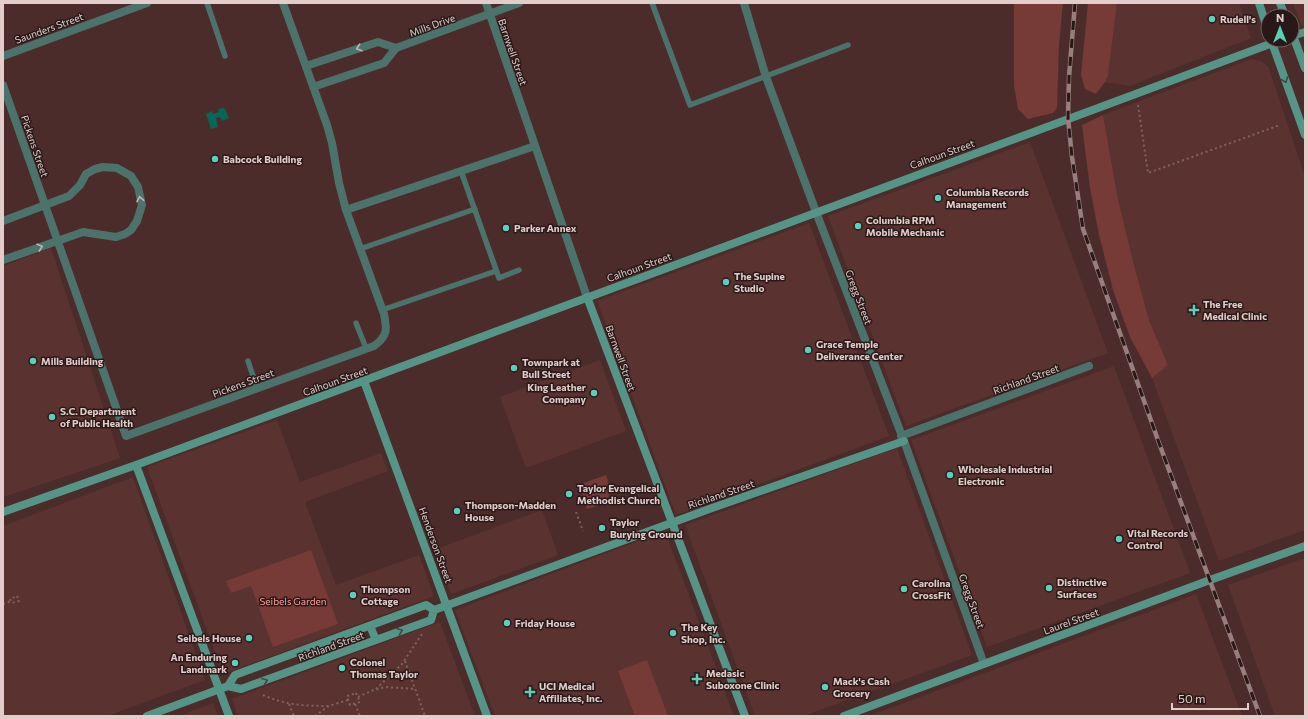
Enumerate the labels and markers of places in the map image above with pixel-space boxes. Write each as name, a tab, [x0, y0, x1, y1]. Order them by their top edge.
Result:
place label: Rudell's	[1220, 13, 1256, 25]
marker: Rudell's	[1207, 14, 1217, 24]
place label: Babcock Building	[223, 153, 302, 165]
marker: Babcock Building	[210, 154, 220, 164]
place label: Columbia Records Management	[946, 186, 1029, 210]
marker: Columbia Records Management	[933, 193, 943, 203]
place label: Columbia RPM Mobile Mechanic	[866, 214, 944, 238]
marker: Columbia RPM Mobile Mechanic	[853, 221, 863, 231]
place label: Parker Annex	[514, 222, 577, 234]
marker: Parker Annex	[501, 223, 511, 233]
place label: The Supine Studio	[734, 270, 785, 294]
marker: The Supine Studio	[721, 277, 731, 287]
place label: The Free Medical Clinic	[1203, 298, 1267, 322]
marker: The Free Medical Clinic	[1188, 304, 1200, 316]
place label: Grace Temple Deliverance Center	[816, 338, 903, 362]
marker: Grace Temple Deliverance Center	[803, 345, 813, 355]
place label: Mills Building	[41, 355, 104, 367]
marker: Mills Building	[28, 356, 38, 366]
place label: Townpark at Bull Street	[522, 356, 580, 380]
marker: Townpark at Bull Street	[509, 363, 519, 373]
place label: King Leather Company	[527, 381, 587, 405]
marker: King Leather Company	[589, 388, 599, 398]
place label: S.C. Department of Public Health	[60, 405, 136, 429]
marker: S.C. Department of Public Health	[47, 412, 57, 422]
place label: Wholesale Industrial Electronic	[958, 463, 1053, 487]
marker: Wholesale Industrial Electronic	[945, 470, 955, 480]
place label: Taylor Evangelical Methodist Church	[577, 482, 660, 506]
marker: Taylor Evangelical Methodist Church	[564, 489, 574, 499]
place label: Thompson-Madden House	[465, 499, 556, 523]
marker: Thompson-Madden House	[452, 506, 462, 516]
place label: Taylor Burying Ground	[610, 516, 683, 540]
marker: Taylor Burying Ground	[597, 523, 607, 533]
place label: Vital Records Control	[1127, 527, 1188, 551]
marker: Vital Records Control	[1114, 534, 1124, 544]
place label: Distinctive Surfaces	[1057, 576, 1107, 600]
place label: Carolina CrossFit	[912, 577, 951, 601]
place label: Thompson Cottage	[361, 583, 410, 607]
marker: Distinctive Surfaces	[1044, 583, 1054, 593]
marker: Carolina CrossFit	[899, 584, 909, 594]
marker: Thompson Cottage	[348, 590, 358, 600]
place label: Friday House	[515, 617, 575, 629]
marker: Friday House	[502, 618, 512, 628]
place label: The Key Shop, Inc.	[681, 621, 726, 645]
marker: The Key Shop, Inc.	[668, 628, 678, 638]
place label: Seibels House	[177, 632, 241, 644]
marker: Seibels House	[244, 633, 254, 643]
place label: An Enduring Landmark	[171, 651, 227, 675]
place label: Colonel Thomas Taylor	[350, 656, 418, 680]
marker: An Enduring Landmark	[230, 658, 240, 668]
marker: Colonel Thomas Taylor	[337, 663, 347, 673]
place label: Medasic Suboxone Clinic	[706, 667, 780, 691]
marker: Medasic Suboxone Clinic	[691, 673, 703, 685]
place label: Mack's Cash Grocery	[833, 675, 890, 699]
place label: UCI Medical Affiliates, Inc.	[539, 680, 603, 704]
marker: Mack's Cash Grocery	[820, 682, 830, 692]
marker: UCI Medical Affiliates, Inc.	[524, 686, 536, 698]

